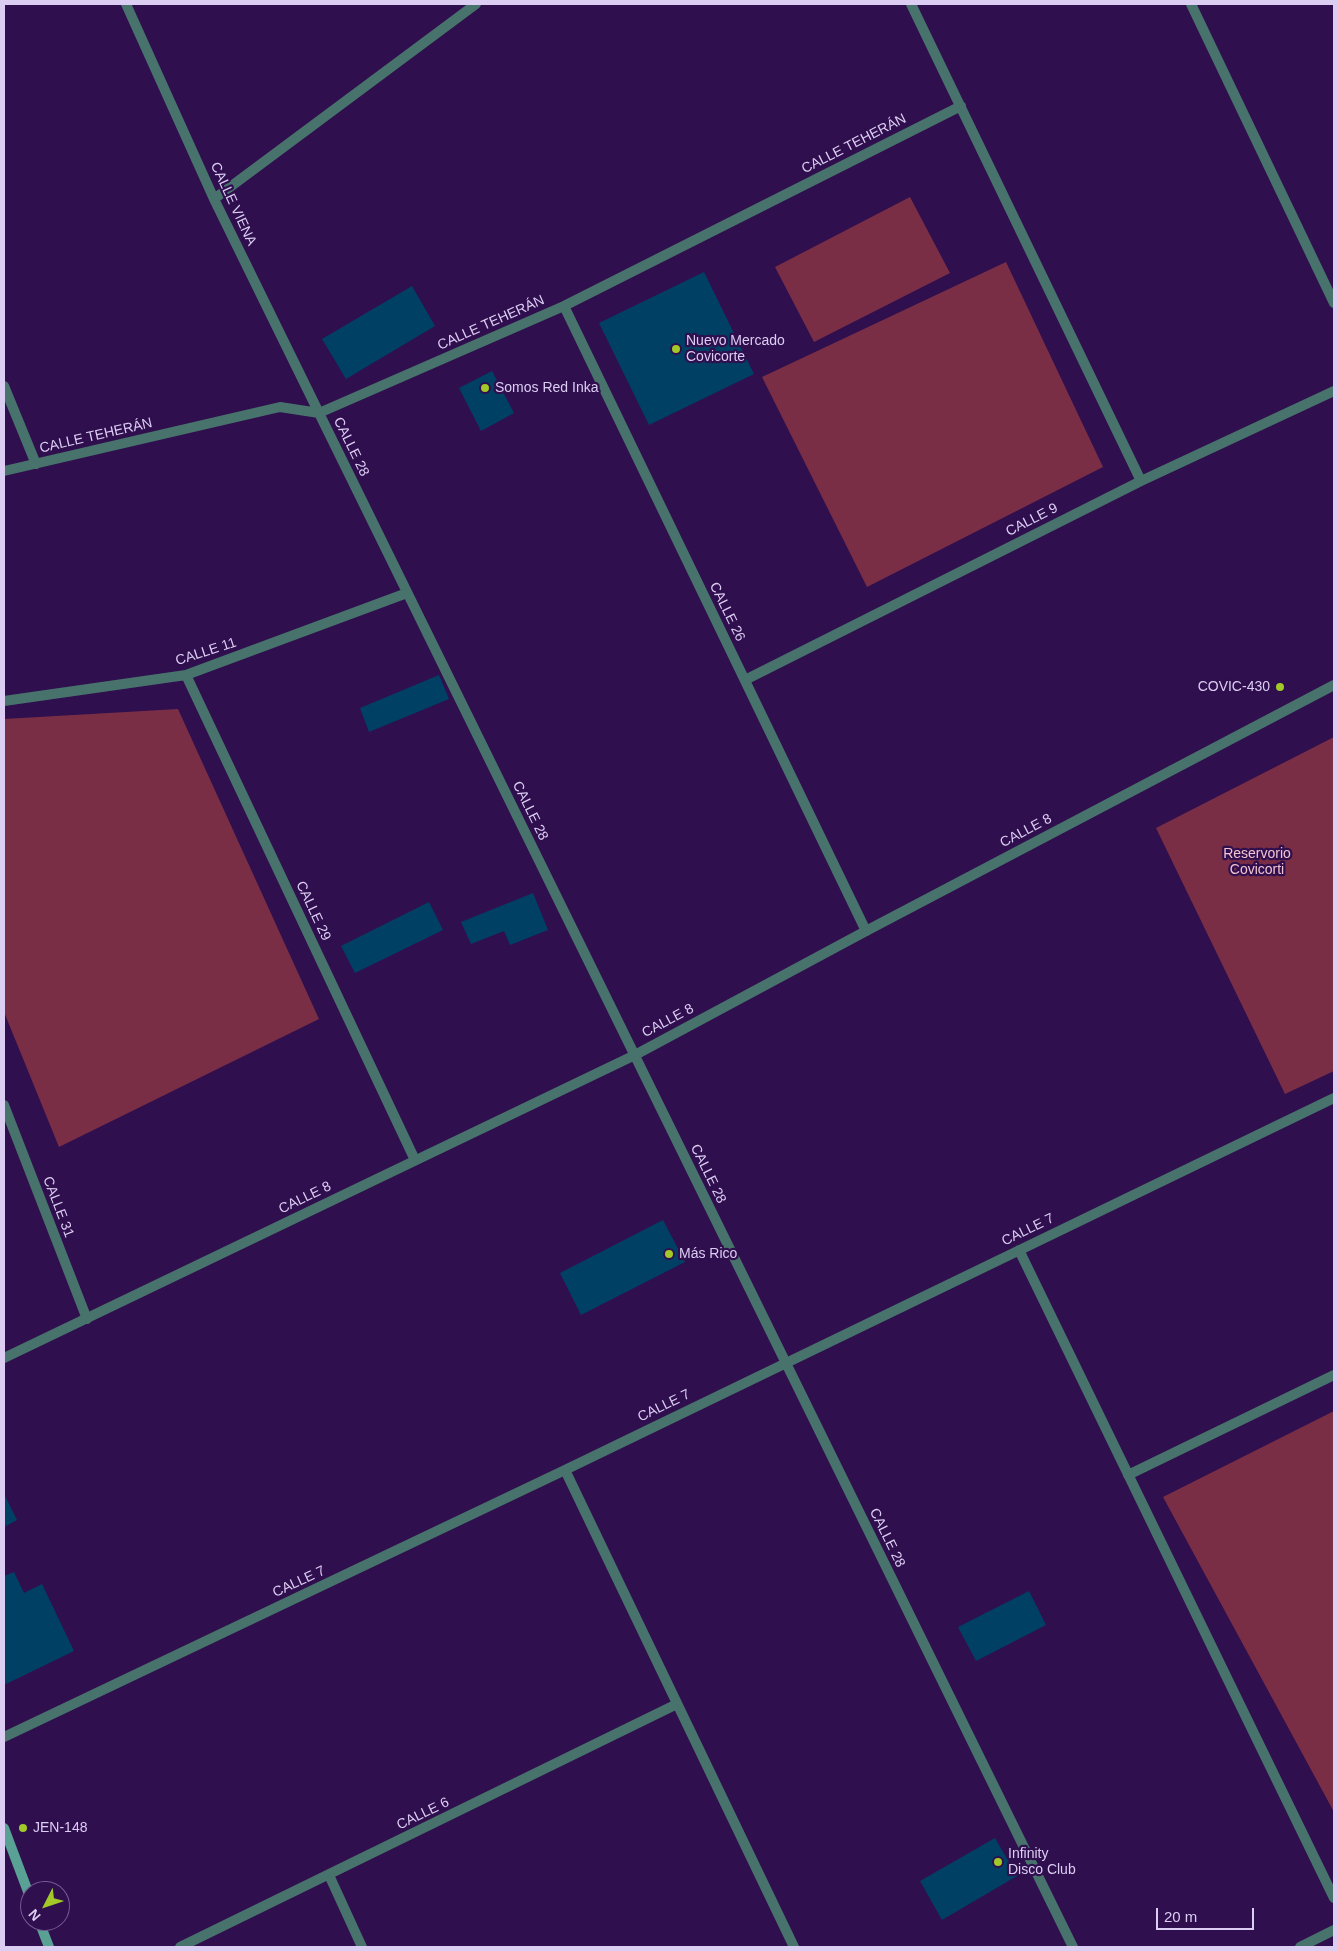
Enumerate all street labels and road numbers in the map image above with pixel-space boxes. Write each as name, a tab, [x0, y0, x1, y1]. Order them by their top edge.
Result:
street label: CALLE TEHERÁN	[799, 110, 909, 178]
street label: CALLE VIENA	[206, 160, 260, 248]
street label: CALLE TEHERÁN	[435, 292, 547, 354]
street label: CALLE TEHERÁN	[38, 415, 154, 457]
street label: CALLE 28	[329, 415, 373, 479]
street label: CALLE 9	[1003, 500, 1061, 540]
street label: CALLE 26	[705, 580, 749, 644]
street label: CALLE 11	[174, 634, 238, 670]
street label: CALLE 28	[508, 779, 552, 843]
street label: CALLE 8	[997, 810, 1055, 852]
street label: CALLE 29	[292, 879, 334, 943]
street label: CALLE 8	[639, 1000, 697, 1042]
street label: CALLE 28	[686, 1142, 730, 1206]
street label: CALLE 31	[39, 1174, 77, 1240]
street label: CALLE 8	[276, 1178, 334, 1218]
street label: CALLE 7	[999, 1210, 1057, 1250]
street label: CALLE 7	[635, 1386, 693, 1426]
street label: CALLE 28	[865, 1506, 909, 1570]
street label: CALLE 7	[270, 1563, 328, 1601]
street label: CALLE 6	[394, 1794, 452, 1834]

